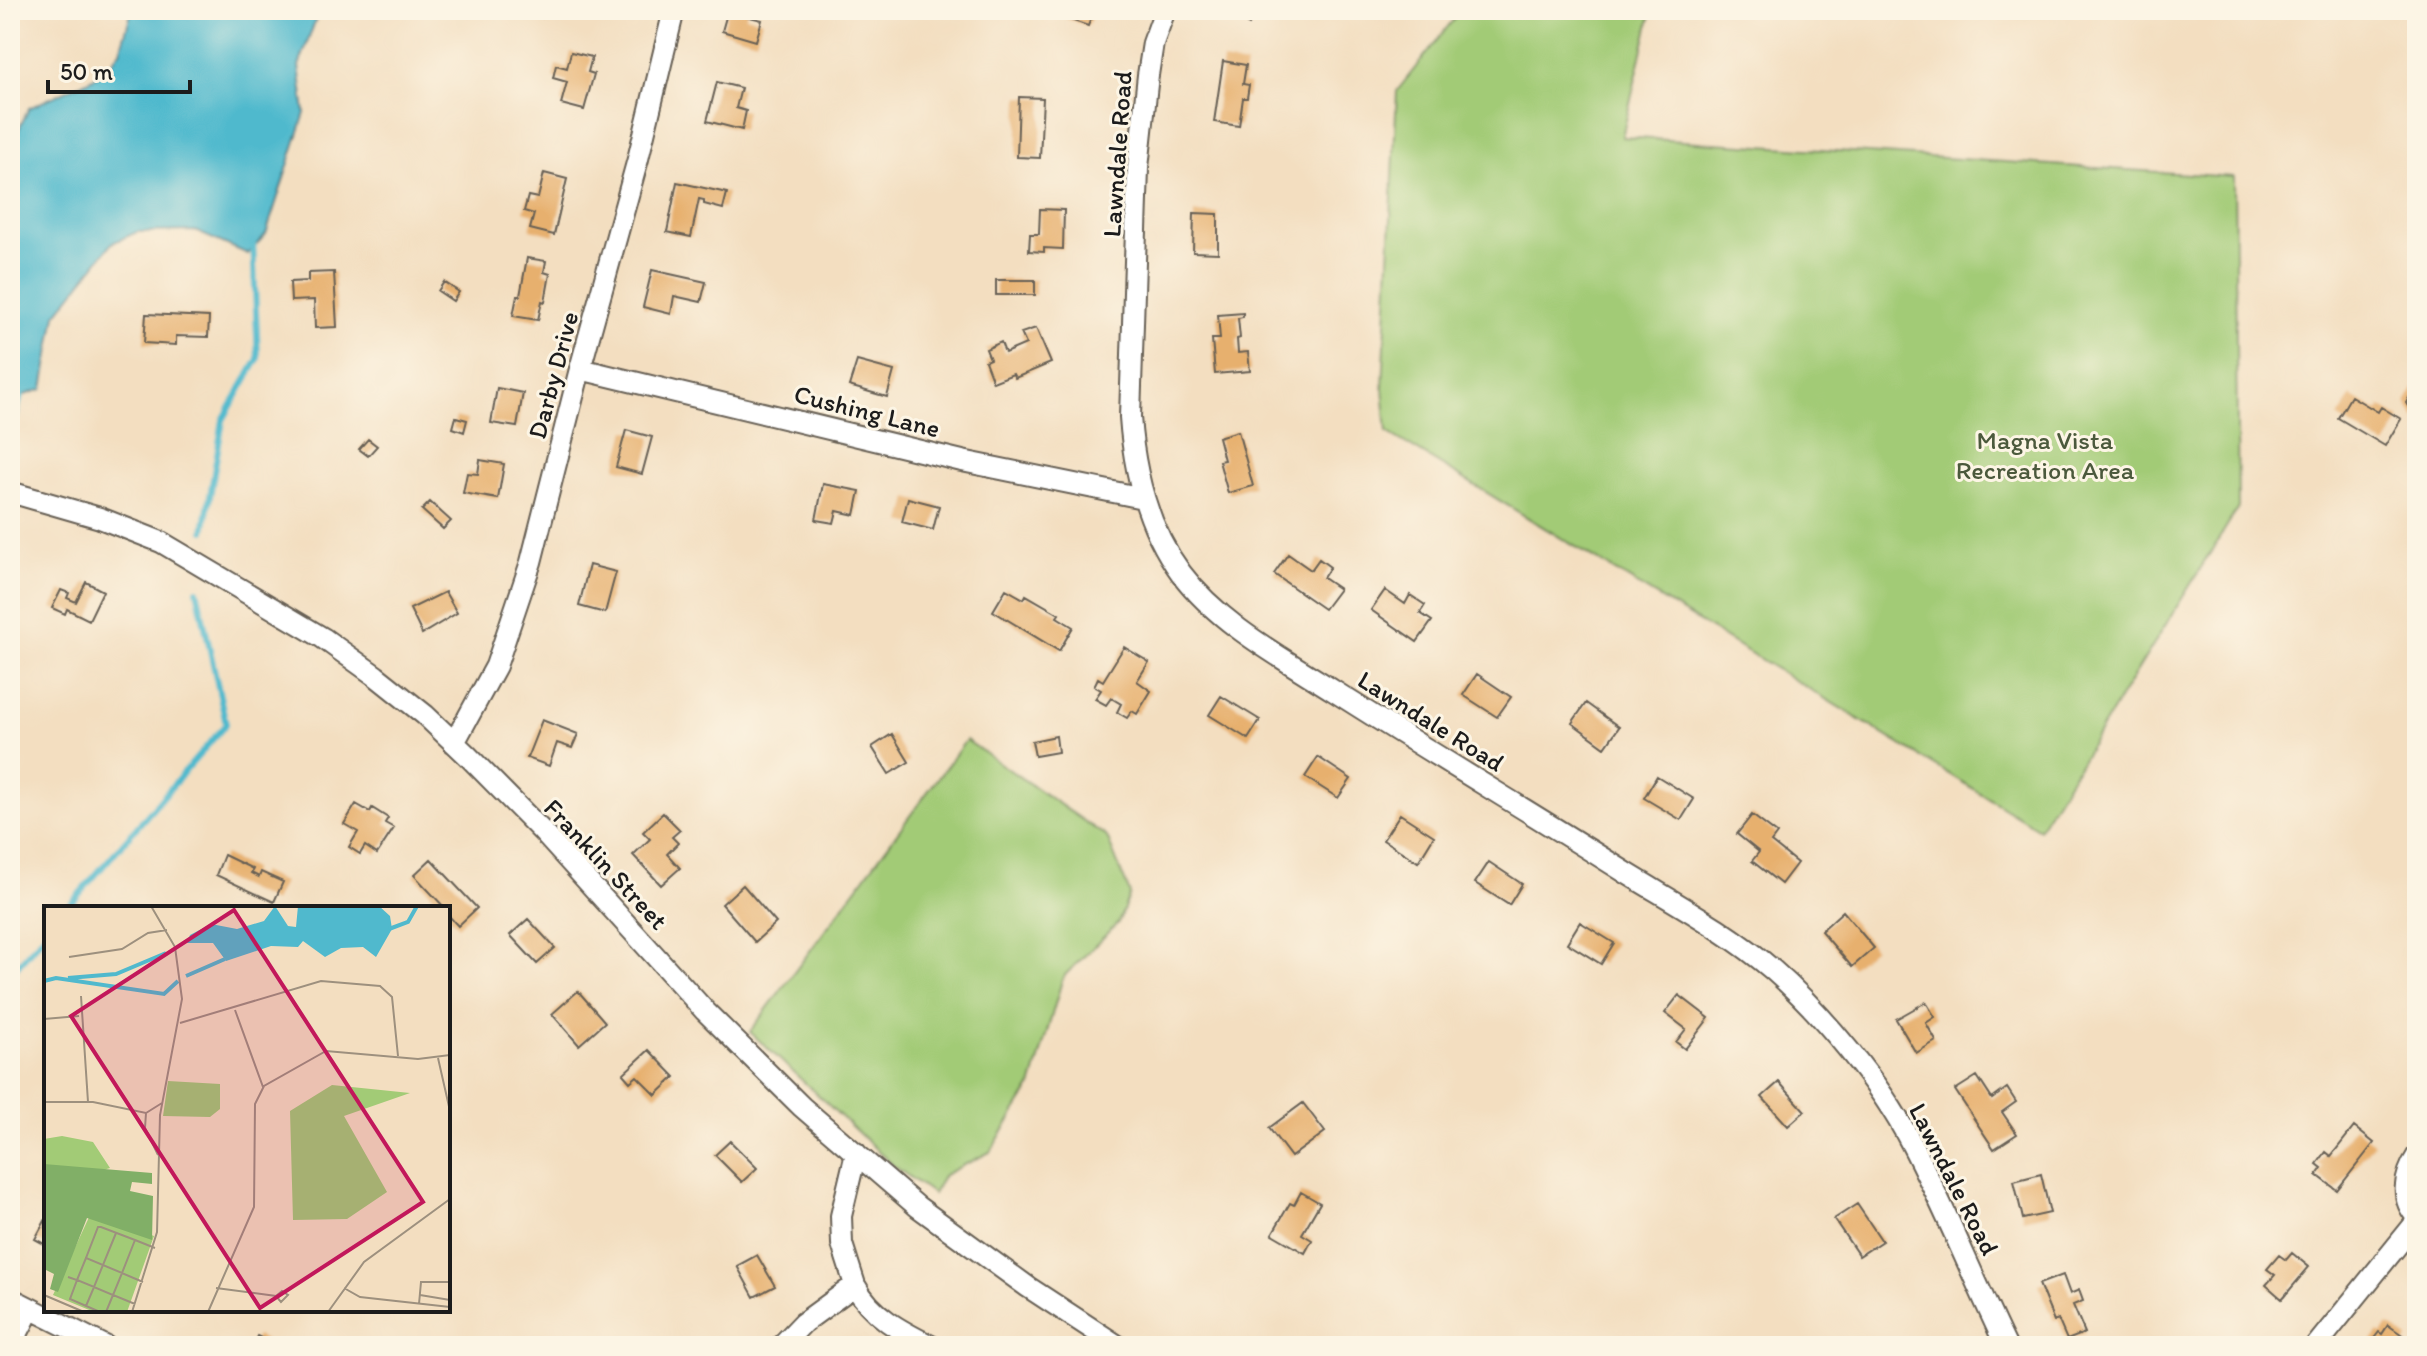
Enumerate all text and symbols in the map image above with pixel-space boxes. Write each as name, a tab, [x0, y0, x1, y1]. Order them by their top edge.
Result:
scale bar	[48, 44, 190, 94]
text: 50 m	[60, 57, 113, 86]
street label: Lawndale Road	[1095, 70, 1139, 238]
street label: Darby Drive	[521, 308, 585, 442]
street label: Cushing Lane	[791, 377, 943, 445]
park label: Magna Vista Recreation Area	[1956, 424, 2135, 486]
street label: Lawndale Road	[1352, 663, 1510, 779]
street label: Franklin Street	[537, 792, 675, 936]
inset map	[44, 906, 450, 1312]
street label: Lawndale Road	[1902, 1098, 2006, 1261]

